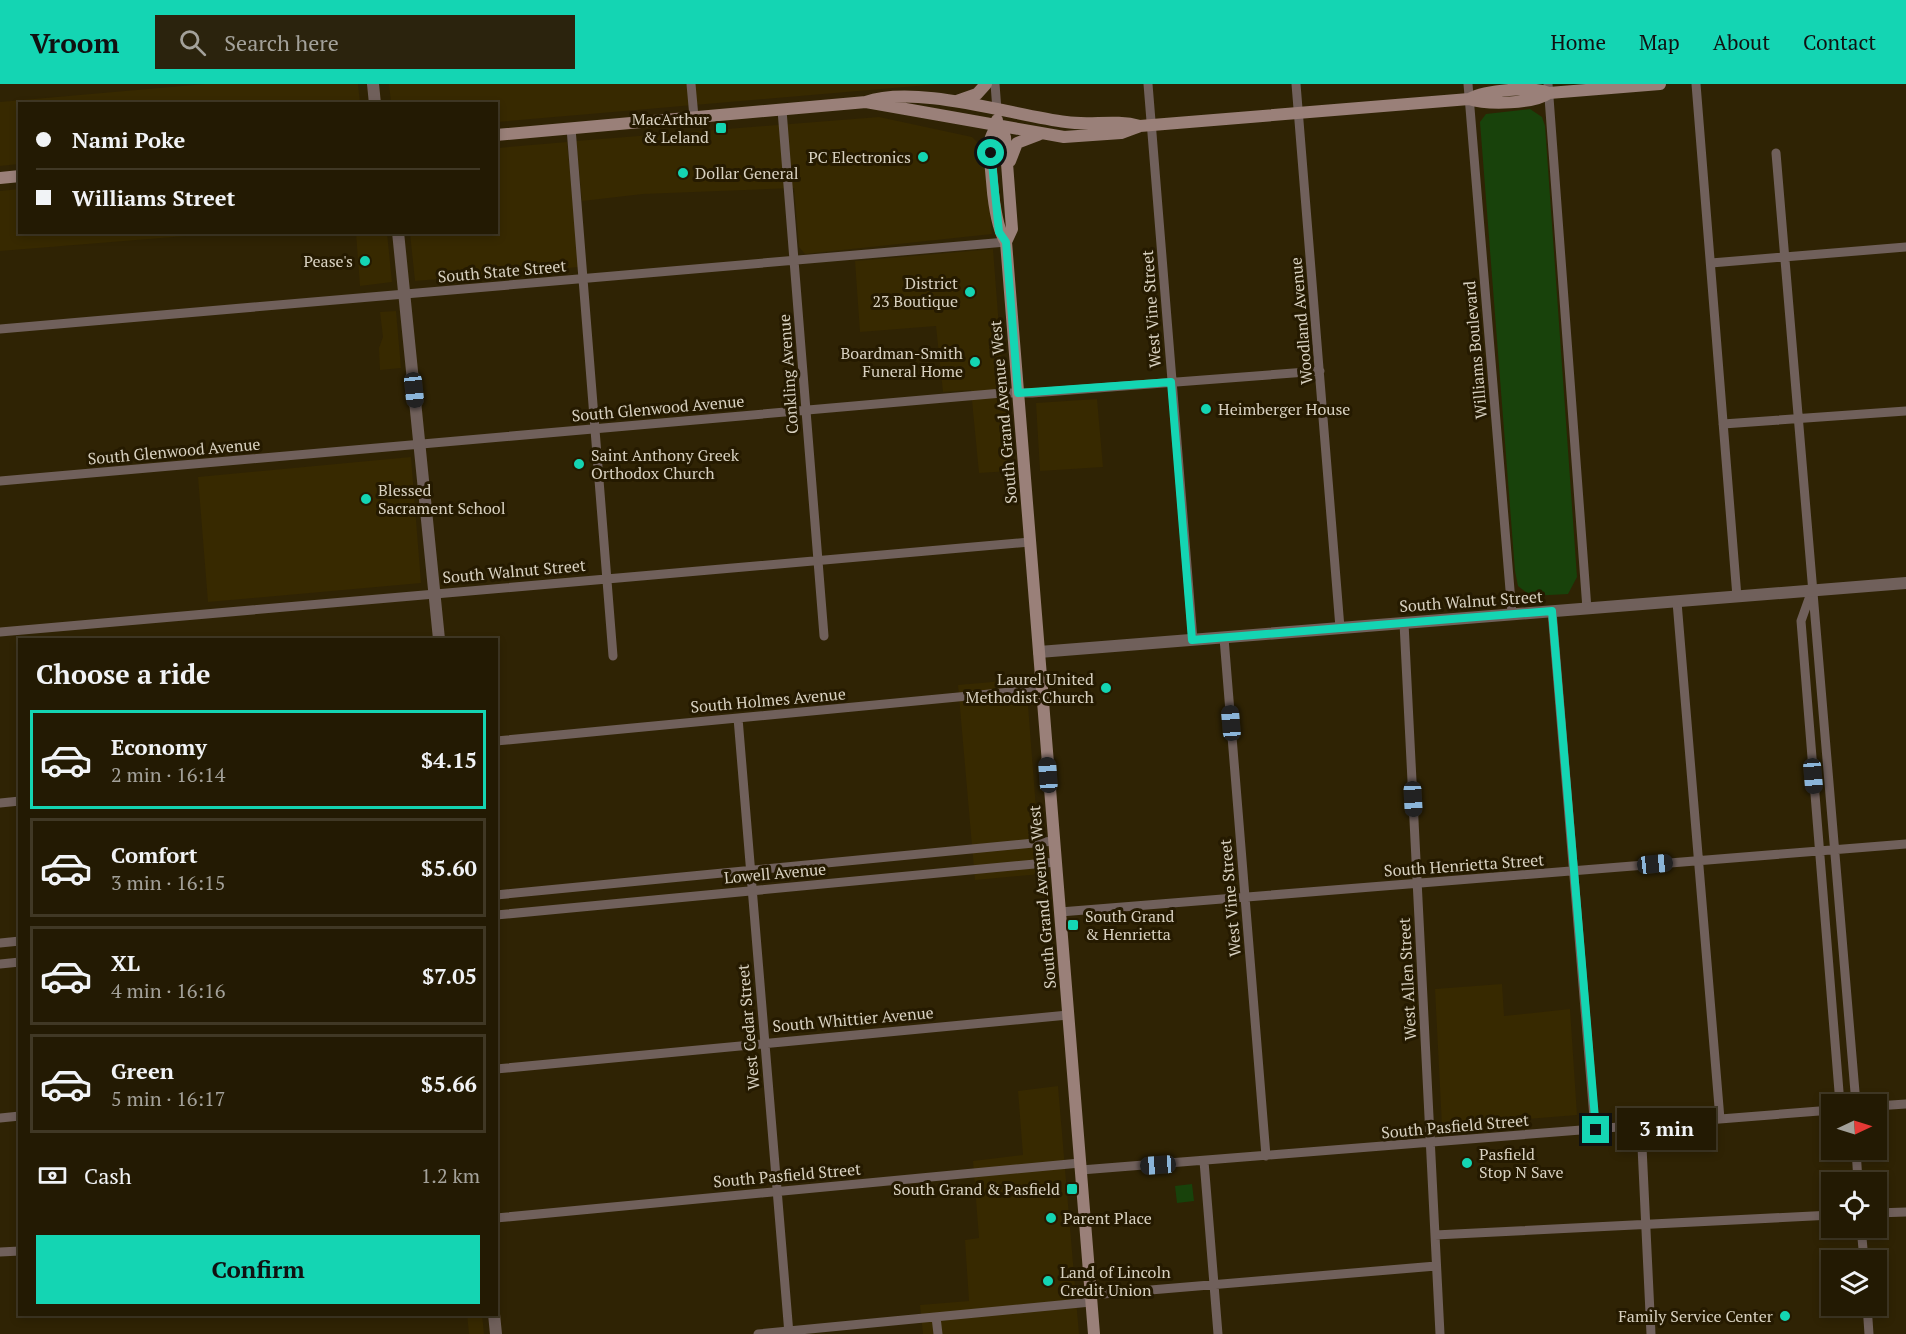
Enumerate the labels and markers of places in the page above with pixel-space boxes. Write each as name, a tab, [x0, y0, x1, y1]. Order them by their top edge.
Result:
place label: MacArthur & Leland	[632, 108, 710, 148]
marker: MacArthur & Leland	[714, 121, 728, 135]
place label: PC Electronics	[808, 146, 911, 168]
marker: PC Electronics	[916, 150, 930, 164]
place label: Dollar General	[695, 162, 799, 184]
marker: Dollar General	[676, 166, 690, 180]
place label: Pease's	[303, 250, 353, 272]
marker: Pease's	[358, 254, 372, 268]
place label: District 23 Boutique	[872, 272, 958, 312]
marker: District 23 Boutique	[963, 285, 977, 299]
place label: Boardman-Smith Funeral Home	[840, 342, 964, 382]
marker: Boardman-Smith Funeral Home	[968, 355, 982, 369]
place label: Heimberger House	[1218, 398, 1350, 420]
marker: Heimberger House	[1199, 402, 1213, 416]
place label: Saint Anthony Greek Orthodox Church	[591, 444, 740, 484]
marker: Saint Anthony Greek Orthodox Church	[572, 457, 586, 471]
place label: Blessed Sacrament School	[378, 479, 506, 519]
marker: Blessed Sacrament School	[359, 492, 373, 506]
place label: Laurel United Methodist Church	[966, 668, 1095, 708]
marker: Laurel United Methodist Church	[1099, 681, 1113, 695]
place label: South Grand & Henrietta	[1085, 905, 1175, 945]
marker: South Grand & Henrietta	[1066, 918, 1080, 932]
place label: Pasfield Stop N Save	[1479, 1143, 1563, 1183]
marker: Pasfield Stop N Save	[1460, 1156, 1474, 1170]
place label: South Grand & Pasfield	[893, 1178, 1060, 1200]
marker: South Grand & Pasfield	[1065, 1182, 1079, 1196]
place label: Parent Place	[1063, 1207, 1152, 1229]
marker: Parent Place	[1044, 1211, 1058, 1225]
place label: Land of Lincoln Credit Union	[1060, 1261, 1171, 1301]
marker: Land of Lincoln Credit Union	[1041, 1274, 1055, 1288]
place label: Family Service Center	[1618, 1305, 1774, 1327]
marker: Family Service Center	[1778, 1309, 1792, 1323]

